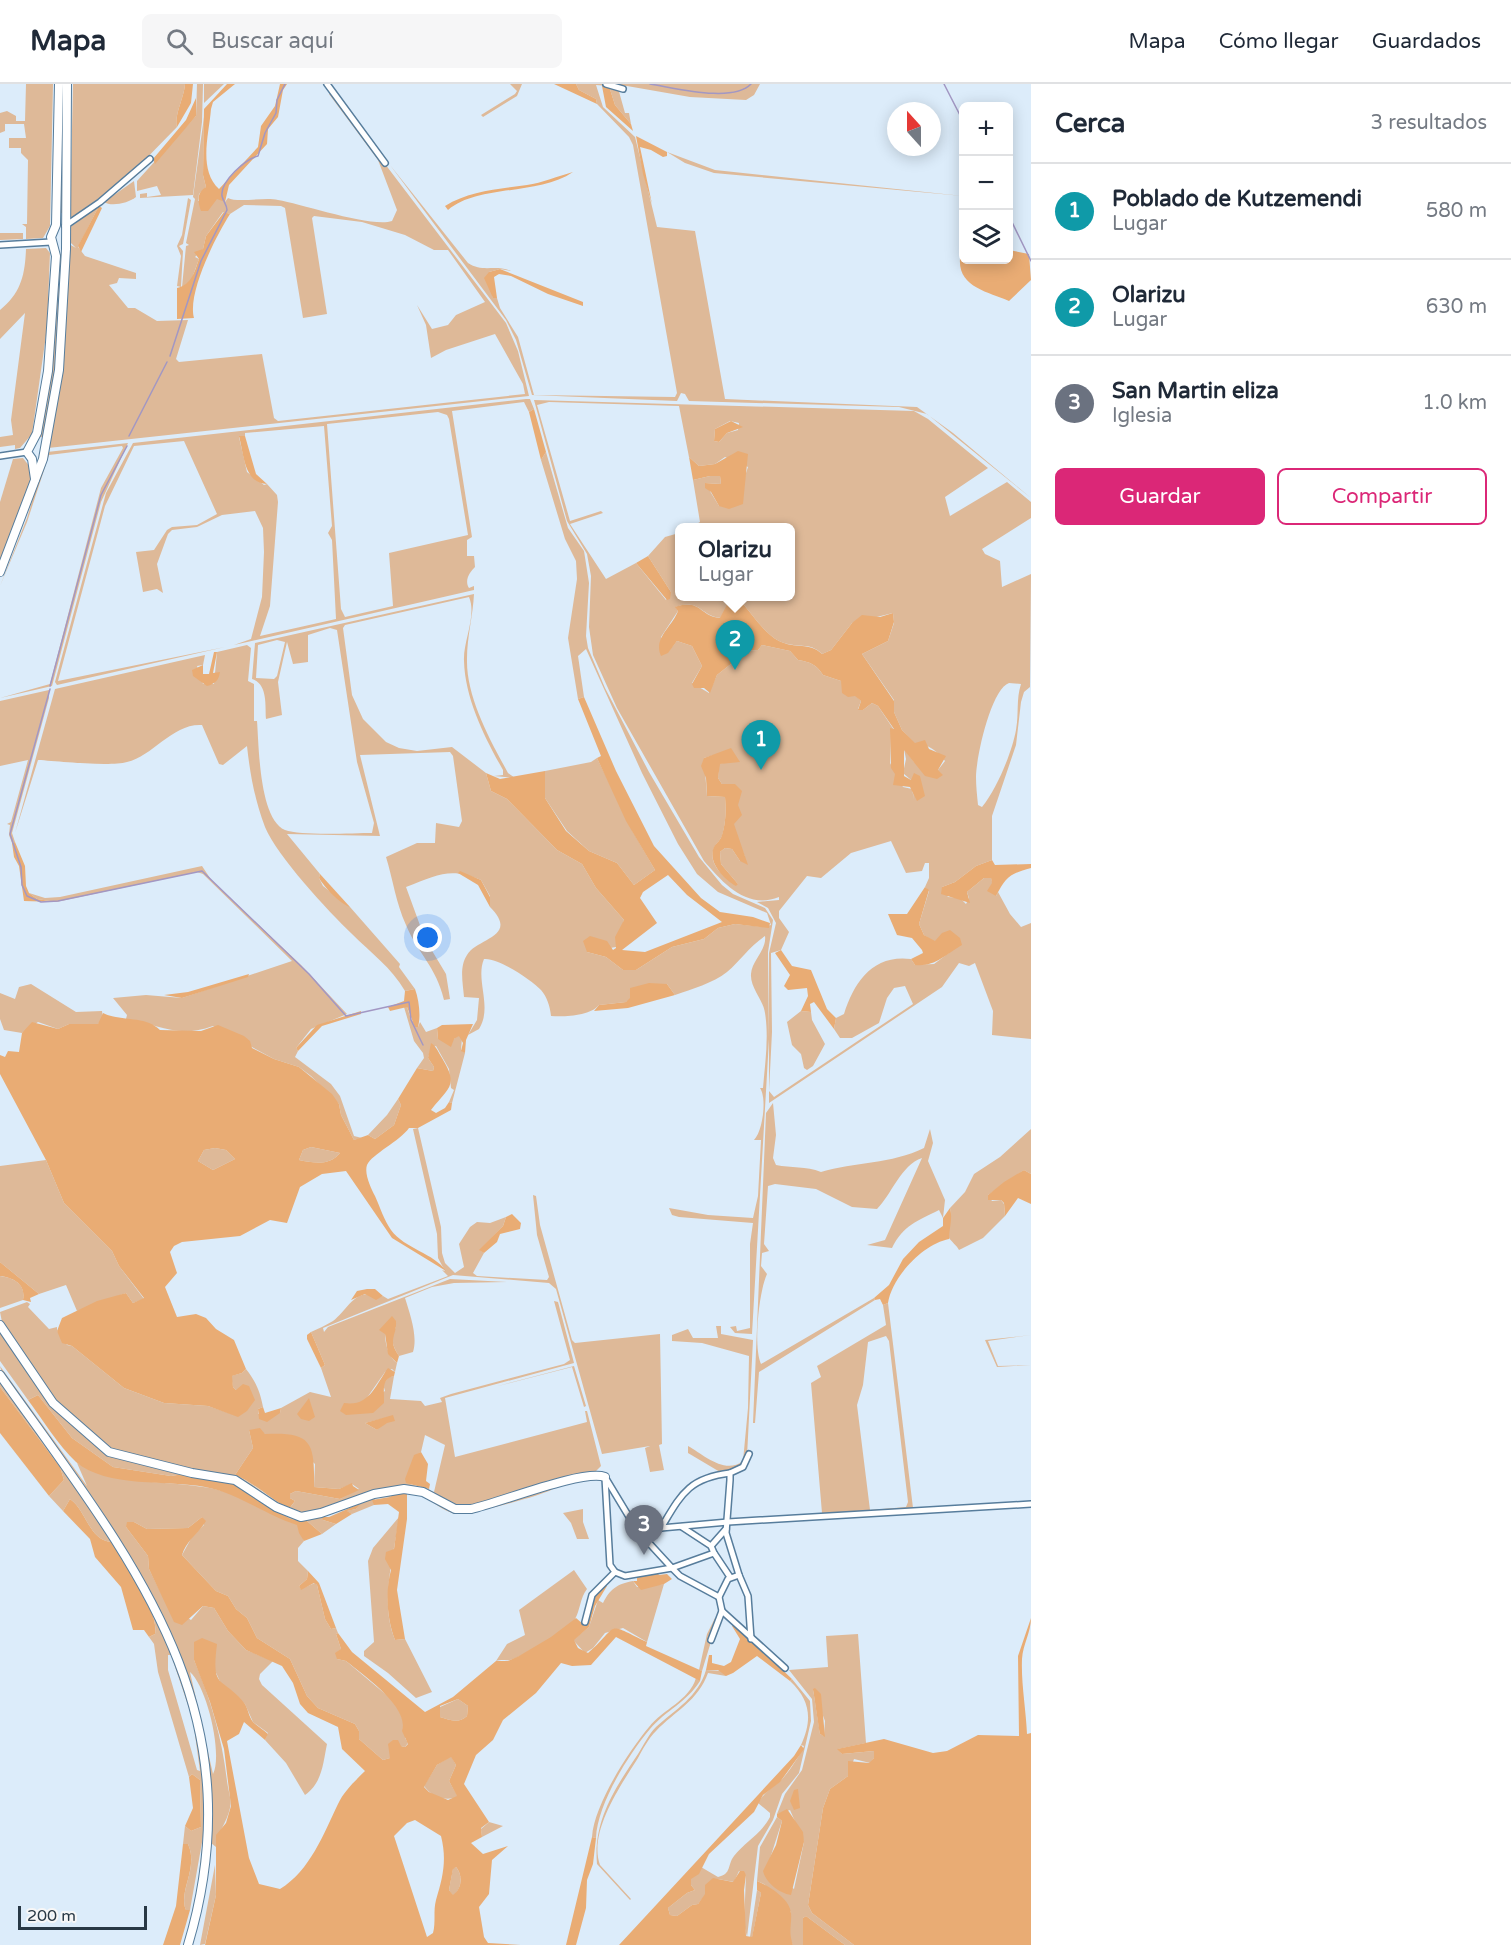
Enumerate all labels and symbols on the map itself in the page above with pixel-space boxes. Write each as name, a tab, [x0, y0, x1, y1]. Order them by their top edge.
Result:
north arrow	[887, 102, 941, 156]
pin: 2	[716, 620, 754, 670]
pin: 1	[742, 720, 780, 770]
your location	[413, 923, 442, 952]
pin: 3	[624, 1506, 664, 1555]
scale bar	[18, 1903, 147, 1930]

